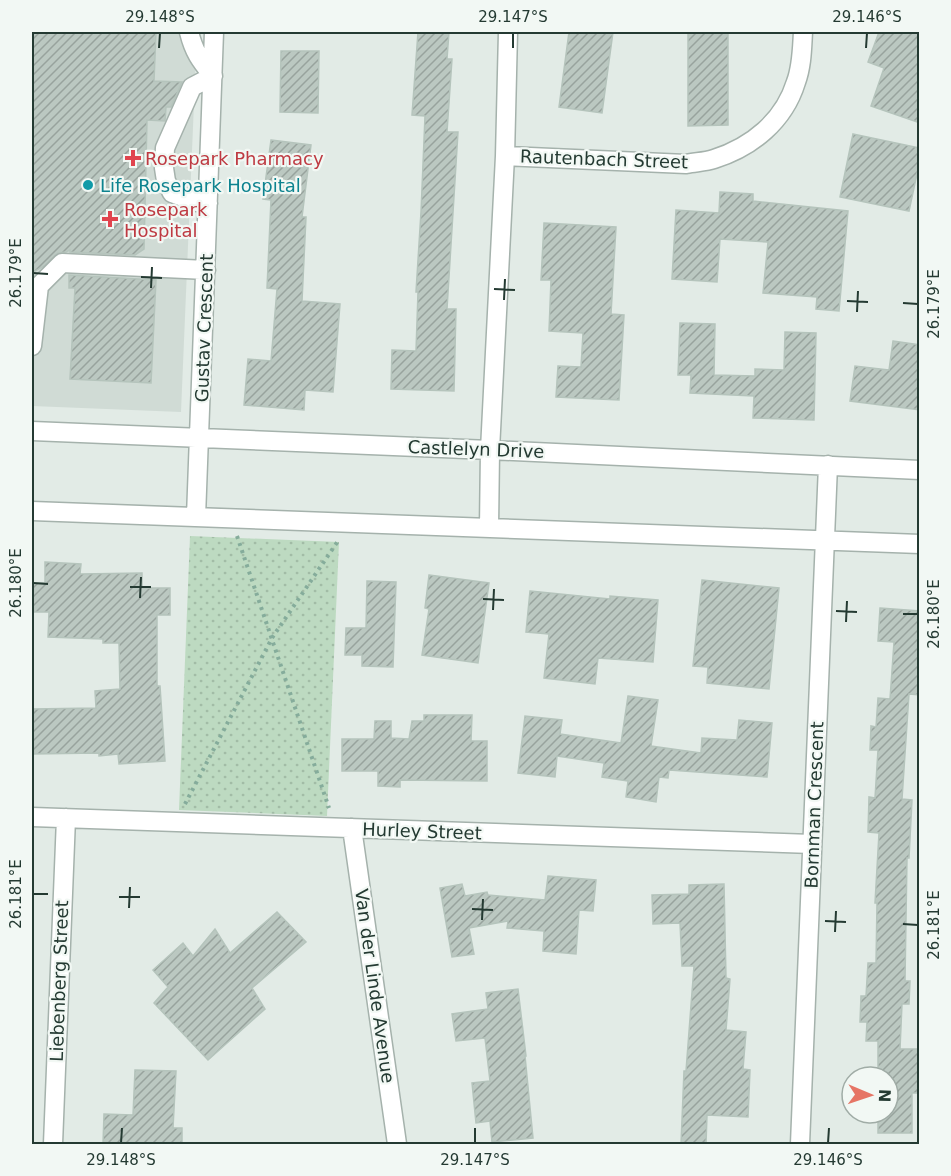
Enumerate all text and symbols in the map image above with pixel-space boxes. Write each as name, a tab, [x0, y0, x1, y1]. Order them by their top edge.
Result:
text: 29.148°S	[125, 8, 195, 26]
text: 29.147°S	[478, 8, 548, 26]
text: 29.146°S	[832, 8, 902, 26]
street label: Rautenbach Street	[520, 146, 688, 172]
place label: Rosepark Pharmacy	[145, 148, 324, 169]
marker: Rosepark Pharmacy	[126, 151, 140, 165]
place label: Life Rosepark Hospital	[100, 175, 301, 196]
marker: Life Rosepark Hospital	[81, 178, 95, 192]
place label: Rosepark Hospital	[124, 199, 208, 241]
marker: Rosepark Hospital	[101, 210, 119, 228]
text: 26.179°E	[7, 238, 25, 308]
street label: Gustav Crescent	[191, 253, 217, 403]
text: 26.179°E	[925, 269, 943, 339]
street label: Castlelyn Drive	[407, 436, 545, 462]
text: 26.180°E	[7, 548, 25, 618]
text: 26.180°E	[925, 579, 943, 649]
street label: Bornman Crescent	[801, 721, 827, 889]
street label: Hurley Street	[362, 818, 482, 844]
text: 26.181°E	[7, 859, 25, 929]
street label: Van der Linde Avenue	[351, 887, 399, 1085]
text: 26.181°E	[925, 890, 943, 960]
street label: Liebenberg Street	[46, 900, 72, 1062]
north arrow	[840, 1065, 900, 1125]
text: N	[875, 1088, 894, 1103]
text: 29.148°S	[86, 1151, 156, 1169]
text: 29.147°S	[440, 1151, 510, 1169]
text: 29.146°S	[793, 1151, 863, 1169]

